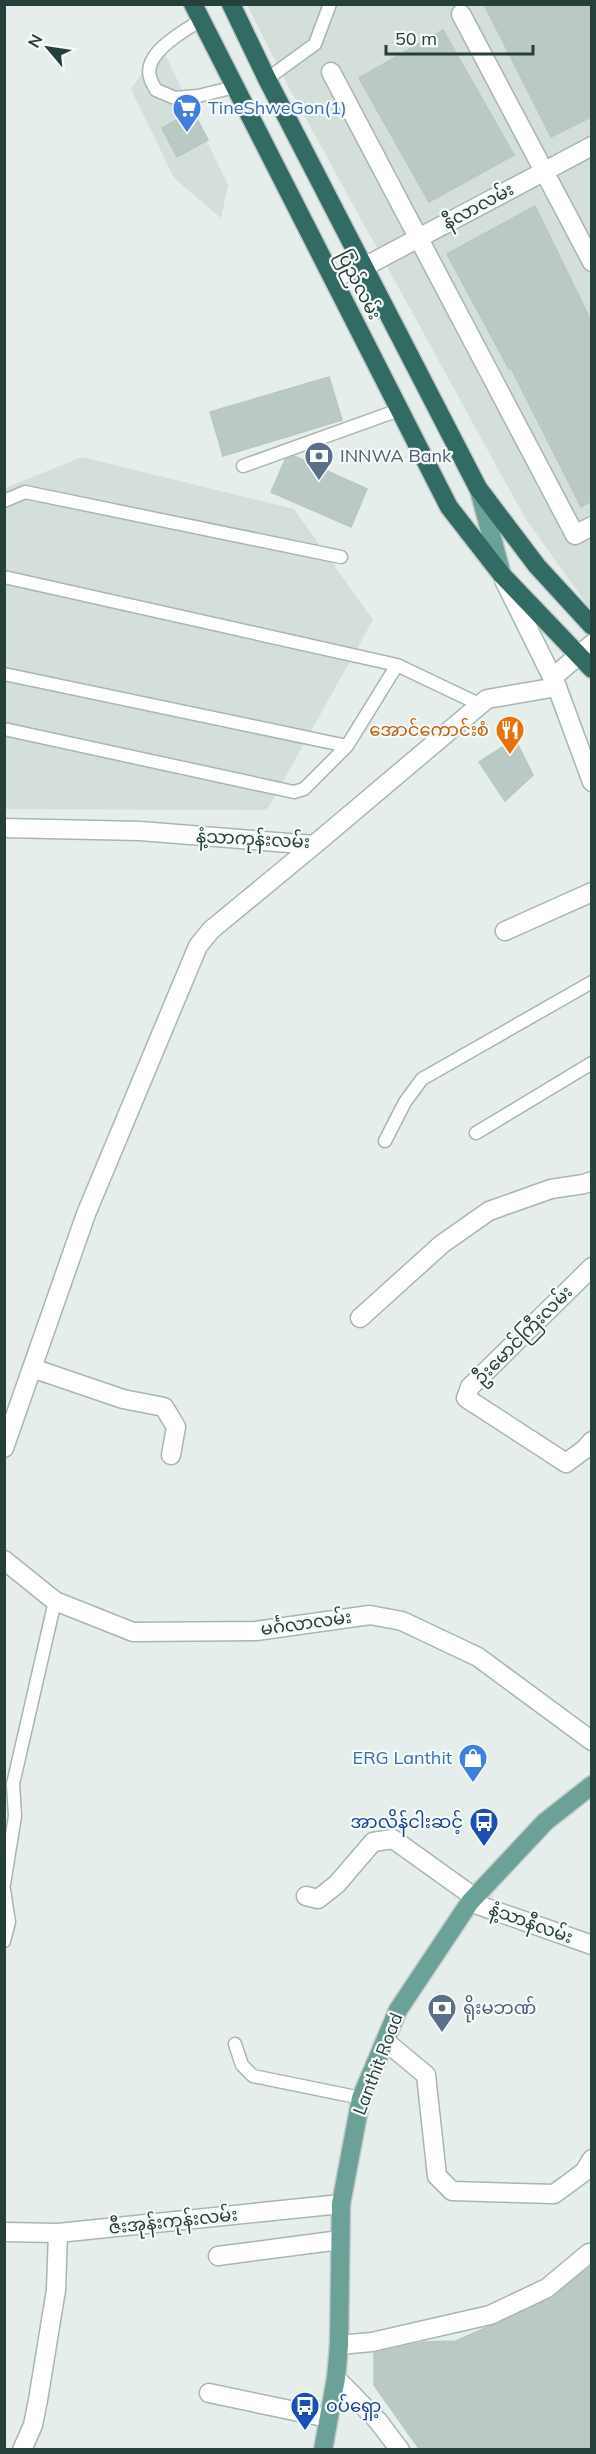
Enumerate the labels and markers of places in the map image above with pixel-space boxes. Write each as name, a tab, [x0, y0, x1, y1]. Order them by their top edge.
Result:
supermarket icon: TineShweGon(1)	[171, 92, 203, 134]
place label: TineShweGon(1)	[208, 96, 347, 119]
bank icon: INNWA Bank	[303, 440, 335, 482]
place label: INNWA Bank	[340, 444, 452, 467]
restaurant icon: အောင်ကောင်းစံ	[494, 714, 526, 756]
place label: အောင်ကောင်းစံ	[369, 717, 489, 741]
shop icon: ERG Lanthit	[457, 1742, 489, 1784]
place label: ERG Lanthit	[353, 1746, 452, 1769]
bus stop icon: အာလိန်ငါးဆင့်	[468, 1806, 500, 1848]
place label: အာလိန်ငါးဆင့်	[350, 1808, 463, 1837]
bank icon: ရိုးမဘဏ်	[426, 1992, 458, 2034]
place label: ရိုးမဘဏ်	[463, 1994, 536, 2023]
bus stop icon: ၀ပ်ရှော့	[289, 2390, 321, 2432]
place label: ၀ပ်ရှော့	[326, 2393, 381, 2421]

